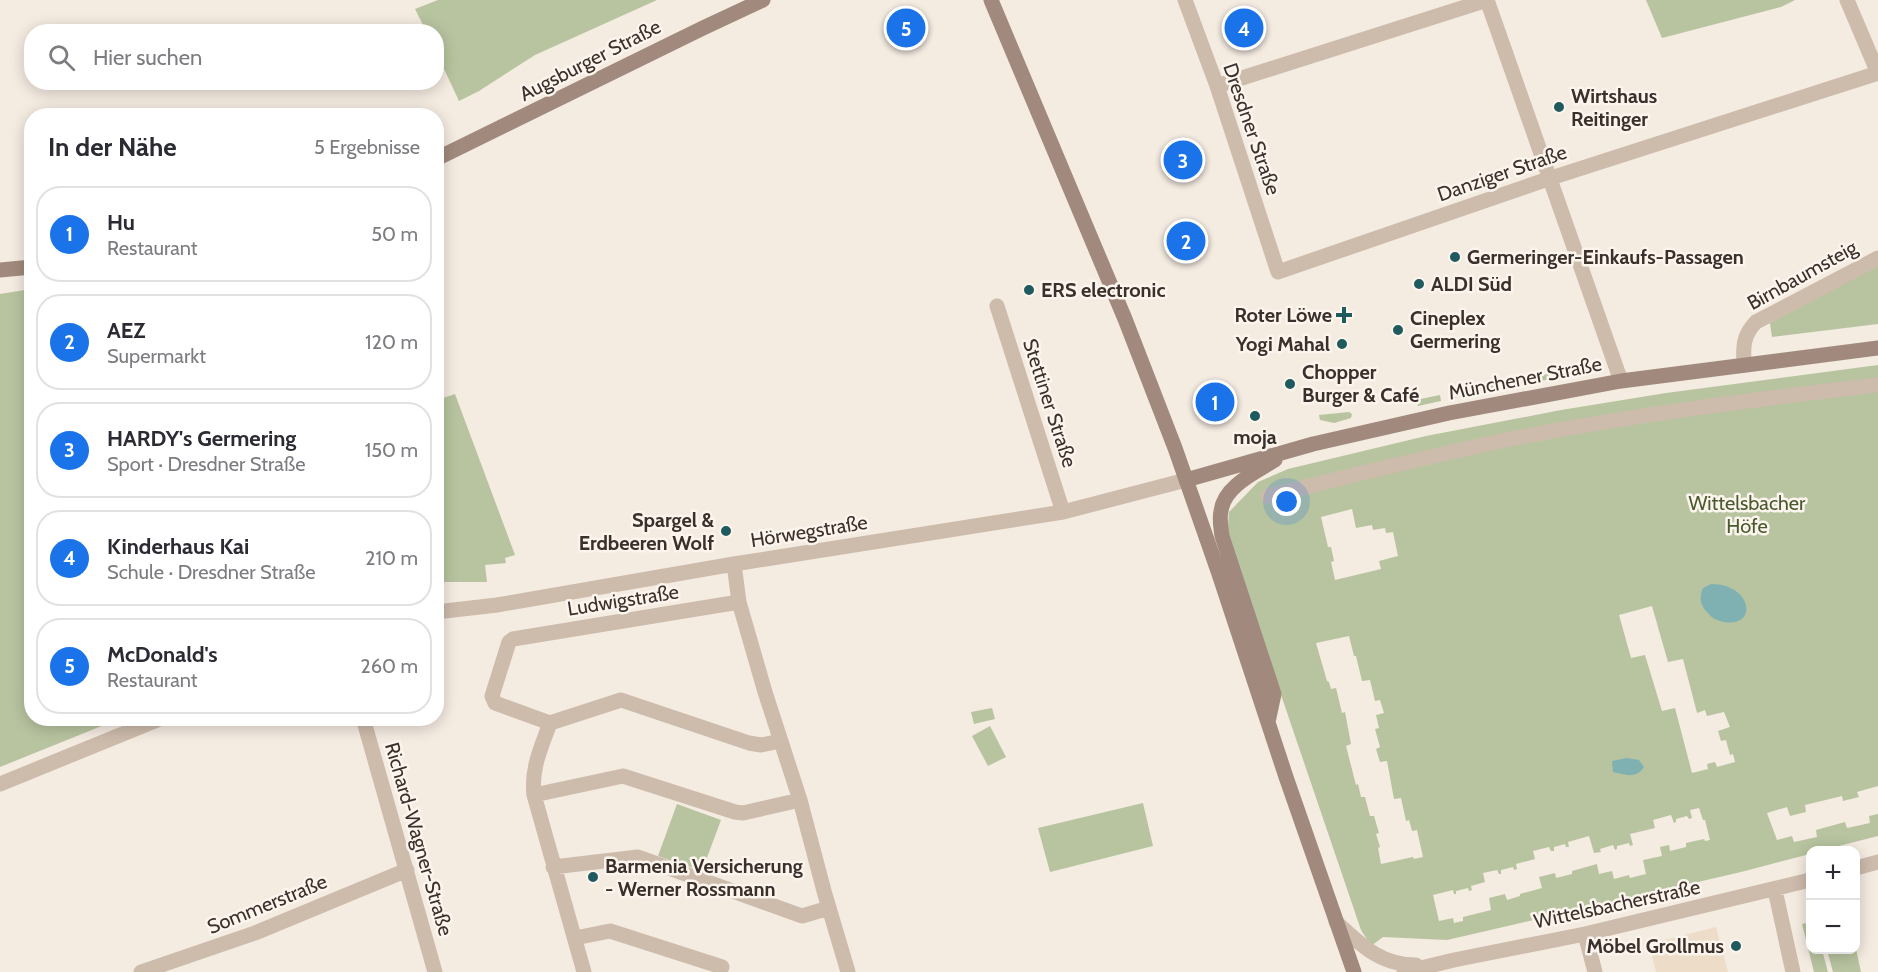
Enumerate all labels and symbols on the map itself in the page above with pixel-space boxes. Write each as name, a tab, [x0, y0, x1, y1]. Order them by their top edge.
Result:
pin: 5	[886, 6, 926, 51]
pin: 4	[1224, 6, 1264, 51]
street label: Augsburger Straße	[515, 14, 665, 106]
street label: Dresdner Straße	[1218, 60, 1286, 198]
place label: Wirtshaus Reitinger	[1571, 84, 1657, 131]
marker: Wirtshaus Reitinger	[1552, 100, 1566, 114]
pin: 3	[1164, 138, 1202, 182]
street label: Danziger Straße	[1434, 140, 1570, 206]
pin: 2	[1166, 218, 1206, 264]
street label: Birnbaumsteig	[1743, 235, 1862, 315]
place label: Germeringer-Einkaufs-Passagen	[1467, 245, 1744, 269]
marker: Germeringer-Einkaufs-Passagen	[1448, 250, 1462, 264]
place label: ALDI Süd	[1431, 272, 1512, 296]
marker: ALDI Süd	[1412, 277, 1426, 291]
place label: ERS electronic	[1041, 278, 1165, 302]
marker: ERS electronic	[1022, 283, 1036, 297]
place label: Roter Löwe	[1234, 303, 1332, 327]
place label: Cineplex Germering	[1410, 306, 1500, 353]
marker: Roter Löwe	[1337, 308, 1351, 322]
marker: Cineplex Germering	[1391, 323, 1405, 337]
place label: Yogi Mahal	[1235, 332, 1330, 356]
street label: Stettiner Straße	[1018, 336, 1082, 470]
marker: Yogi Mahal	[1335, 337, 1349, 351]
street label: Münchener Straße	[1446, 351, 1604, 405]
place label: Chopper Burger & Café	[1302, 360, 1419, 407]
marker: Chopper Burger & Café	[1283, 377, 1297, 391]
pin: 1	[1196, 380, 1234, 424]
marker: moja	[1248, 409, 1262, 423]
place label: moja	[1233, 425, 1277, 449]
your location	[1272, 487, 1301, 516]
park label: Wittelsbacher Höfe	[1689, 491, 1806, 538]
place label: Spargel & Erdbeeren Wolf	[579, 508, 714, 555]
street label: Hörwegstraße	[749, 510, 869, 552]
marker: Spargel & Erdbeeren Wolf	[719, 524, 733, 538]
street label: Ludwigstraße	[565, 579, 681, 621]
street label: Richard-Wagner-Straße	[380, 740, 458, 938]
place label: Barmenia Versicherung - Werner Rossmann	[605, 854, 803, 901]
street label: Sommerstraße	[204, 869, 330, 939]
marker: Barmenia Versicherung - Werner Rossmann	[586, 870, 600, 884]
street label: Wittelsbacherstraße	[1532, 875, 1702, 933]
place label: Möbel Grollmus	[1586, 934, 1724, 958]
marker: Möbel Grollmus	[1729, 939, 1743, 953]

